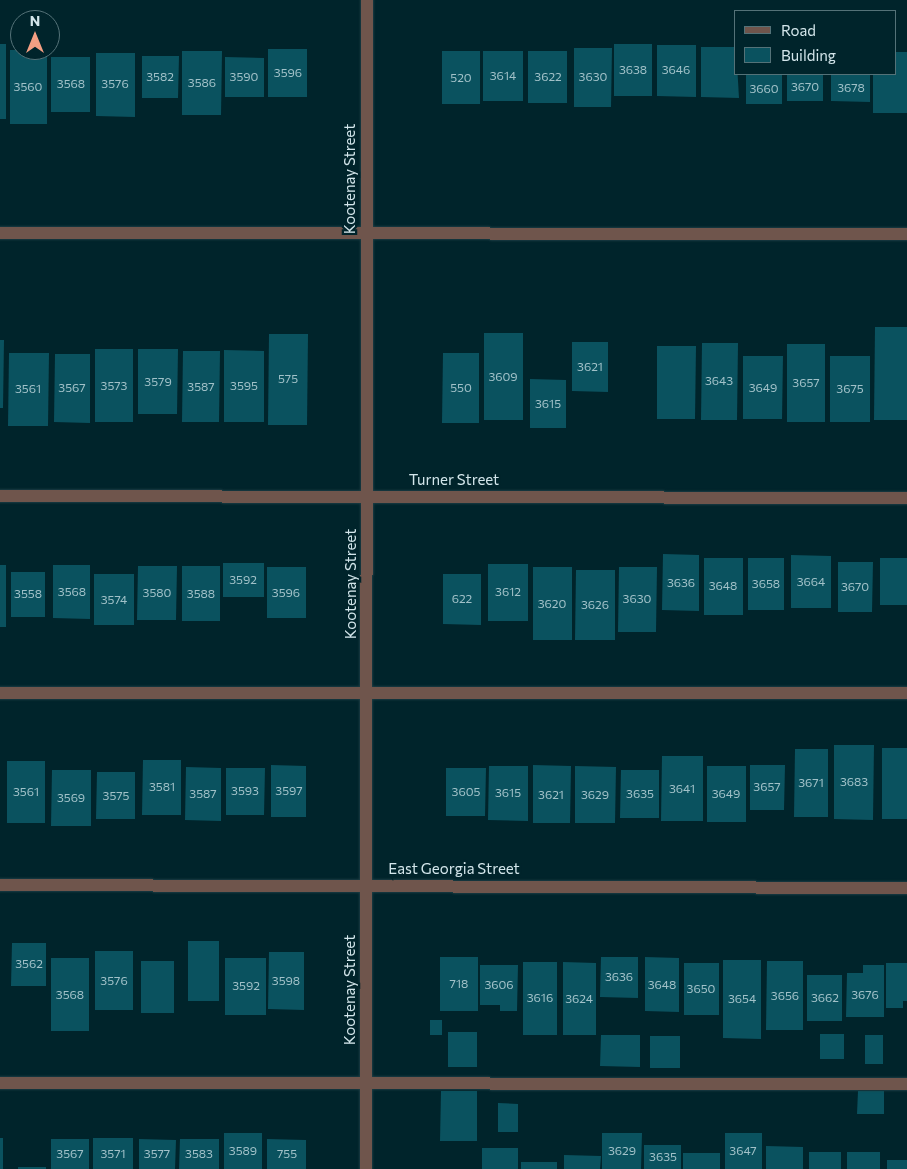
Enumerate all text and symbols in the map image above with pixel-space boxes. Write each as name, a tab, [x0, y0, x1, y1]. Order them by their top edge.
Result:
north arrow	[10, 10, 60, 60]
legend	[734, 10, 897, 75]
text: N	[30, 12, 40, 29]
text: Road	[781, 21, 816, 39]
text: Building	[781, 46, 836, 64]
house number: 3638	[619, 63, 647, 77]
house number: 3646	[662, 63, 690, 77]
house number: 3596	[274, 66, 302, 80]
house number: 3614	[490, 69, 516, 83]
house number: 3582	[146, 70, 174, 84]
house number: 3590	[230, 70, 258, 84]
house number: 3622	[534, 70, 562, 84]
house number: 3630	[579, 70, 607, 84]
house number: 520	[450, 71, 472, 85]
house number: 3586	[188, 76, 216, 90]
house number: 3568	[57, 77, 85, 91]
house number: 3576	[101, 77, 129, 91]
house number: 3560	[14, 80, 42, 94]
house number: 3670	[791, 80, 819, 94]
house number: 3678	[837, 81, 865, 95]
house number: 3660	[749, 82, 779, 96]
street label: Kootenay Street	[341, 124, 359, 234]
house number: 3621	[577, 360, 603, 374]
house number: 3609	[488, 370, 518, 384]
house number: 575	[278, 372, 298, 386]
house number: 3643	[705, 374, 733, 388]
house number: 3579	[144, 375, 172, 389]
house number: 3657	[792, 376, 820, 390]
house number: 3573	[101, 379, 127, 393]
house number: 3595	[230, 379, 258, 393]
house number: 3587	[187, 380, 215, 394]
house number: 3567	[58, 381, 86, 395]
house number: 550	[450, 381, 472, 395]
house number: 3649	[749, 381, 777, 395]
house number: 3561	[15, 382, 41, 396]
house number: 3675	[836, 382, 864, 396]
house number: 3615	[535, 397, 561, 411]
street label: Turner Street	[409, 471, 499, 489]
street label: Kootenay Street	[342, 529, 360, 639]
house number: 3592	[229, 573, 257, 587]
house number: 3664	[797, 575, 825, 589]
house number: 3636	[667, 576, 695, 590]
house number: 3658	[752, 577, 780, 591]
house number: 3648	[709, 579, 737, 593]
house number: 3670	[841, 580, 869, 594]
house number: 3568	[58, 585, 86, 599]
house number: 3612	[495, 585, 521, 599]
house number: 3580	[143, 586, 171, 600]
house number: 3596	[272, 586, 300, 600]
house number: 3558	[14, 587, 42, 601]
house number: 3588	[187, 587, 215, 601]
house number: 622	[452, 592, 472, 606]
house number: 3630	[623, 592, 651, 606]
house number: 3574	[101, 593, 127, 607]
house number: 3620	[538, 597, 566, 611]
house number: 3626	[581, 598, 609, 612]
house number: 3683	[840, 775, 868, 789]
house number: 3671	[798, 776, 824, 790]
house number: 3581	[149, 780, 175, 794]
house number: 3657	[753, 780, 781, 794]
house number: 3641	[669, 782, 695, 796]
house number: 3593	[231, 784, 259, 798]
house number: 3597	[275, 784, 303, 798]
house number: 3561	[13, 785, 39, 799]
house number: 3605	[452, 785, 480, 799]
house number: 3615	[495, 786, 521, 800]
house number: 3587	[189, 787, 217, 801]
house number: 3635	[626, 787, 654, 801]
house number: 3649	[712, 787, 740, 801]
house number: 3621	[538, 788, 564, 802]
house number: 3629	[581, 788, 609, 802]
house number: 3575	[103, 789, 129, 803]
house number: 3569	[57, 791, 85, 805]
street label: East Georgia Street	[388, 860, 520, 878]
street label: Kootenay Street	[341, 935, 359, 1045]
house number: 3562	[15, 957, 43, 971]
house number: 3636	[605, 970, 633, 984]
house number: 3576	[100, 974, 128, 988]
house number: 3598	[272, 974, 300, 988]
house number: 718	[450, 977, 468, 991]
house number: 3606	[484, 978, 514, 992]
house number: 3648	[648, 978, 676, 992]
house number: 3592	[232, 979, 260, 993]
house number: 3650	[687, 982, 715, 996]
house number: 3568	[56, 988, 84, 1002]
house number: 3676	[851, 988, 879, 1002]
house number: 3656	[771, 989, 799, 1003]
house number: 3616	[527, 991, 553, 1005]
house number: 3662	[811, 991, 839, 1005]
house number: 3624	[565, 992, 593, 1006]
house number: 3654	[728, 992, 756, 1006]
house number: 3589	[229, 1144, 257, 1158]
house number: 3629	[608, 1144, 636, 1158]
house number: 3647	[729, 1144, 757, 1158]
house number: 3567	[56, 1147, 84, 1161]
house number: 3571	[100, 1147, 126, 1161]
house number: 3577	[144, 1147, 170, 1161]
house number: 3583	[185, 1147, 213, 1161]
house number: 755	[277, 1147, 297, 1161]
house number: 3635	[649, 1150, 677, 1164]

